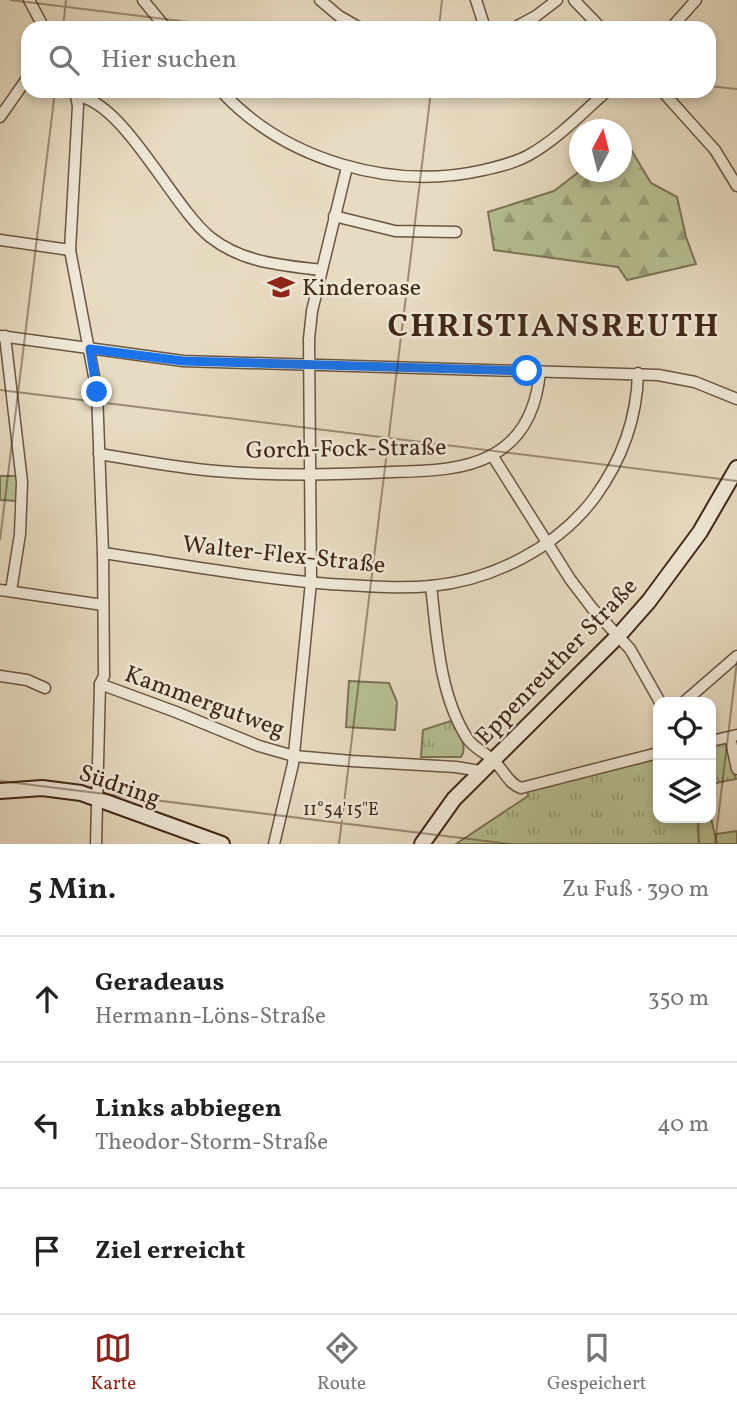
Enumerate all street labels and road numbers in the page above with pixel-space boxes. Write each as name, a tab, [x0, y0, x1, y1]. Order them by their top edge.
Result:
street label: Gorch-Fock-Straße	[245, 431, 447, 469]
street label: Walter-Flex-Straße	[181, 528, 387, 584]
street label: Eppenreuther Straße	[468, 571, 646, 754]
street label: Kammergutweg	[119, 658, 289, 748]
street label: Südring	[74, 757, 165, 817]

